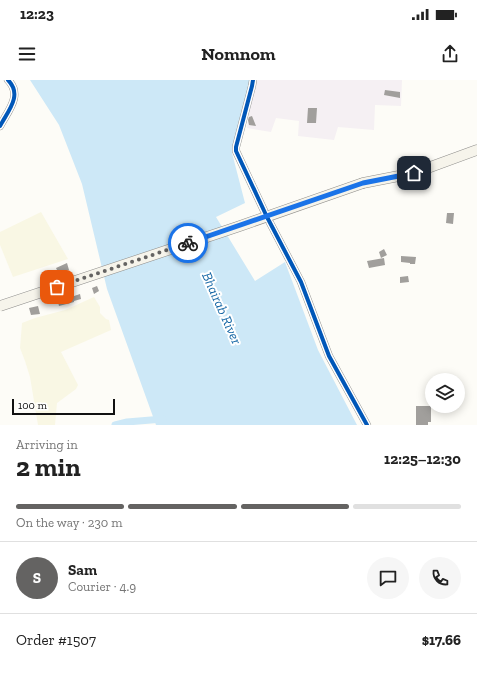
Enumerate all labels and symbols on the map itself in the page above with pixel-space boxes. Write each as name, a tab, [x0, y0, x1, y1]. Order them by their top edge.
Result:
pin	[397, 156, 431, 190]
courier	[168, 223, 208, 263]
water label: Bhairab River	[198, 269, 245, 347]
pin	[40, 270, 74, 304]
scale bar	[12, 397, 115, 416]

